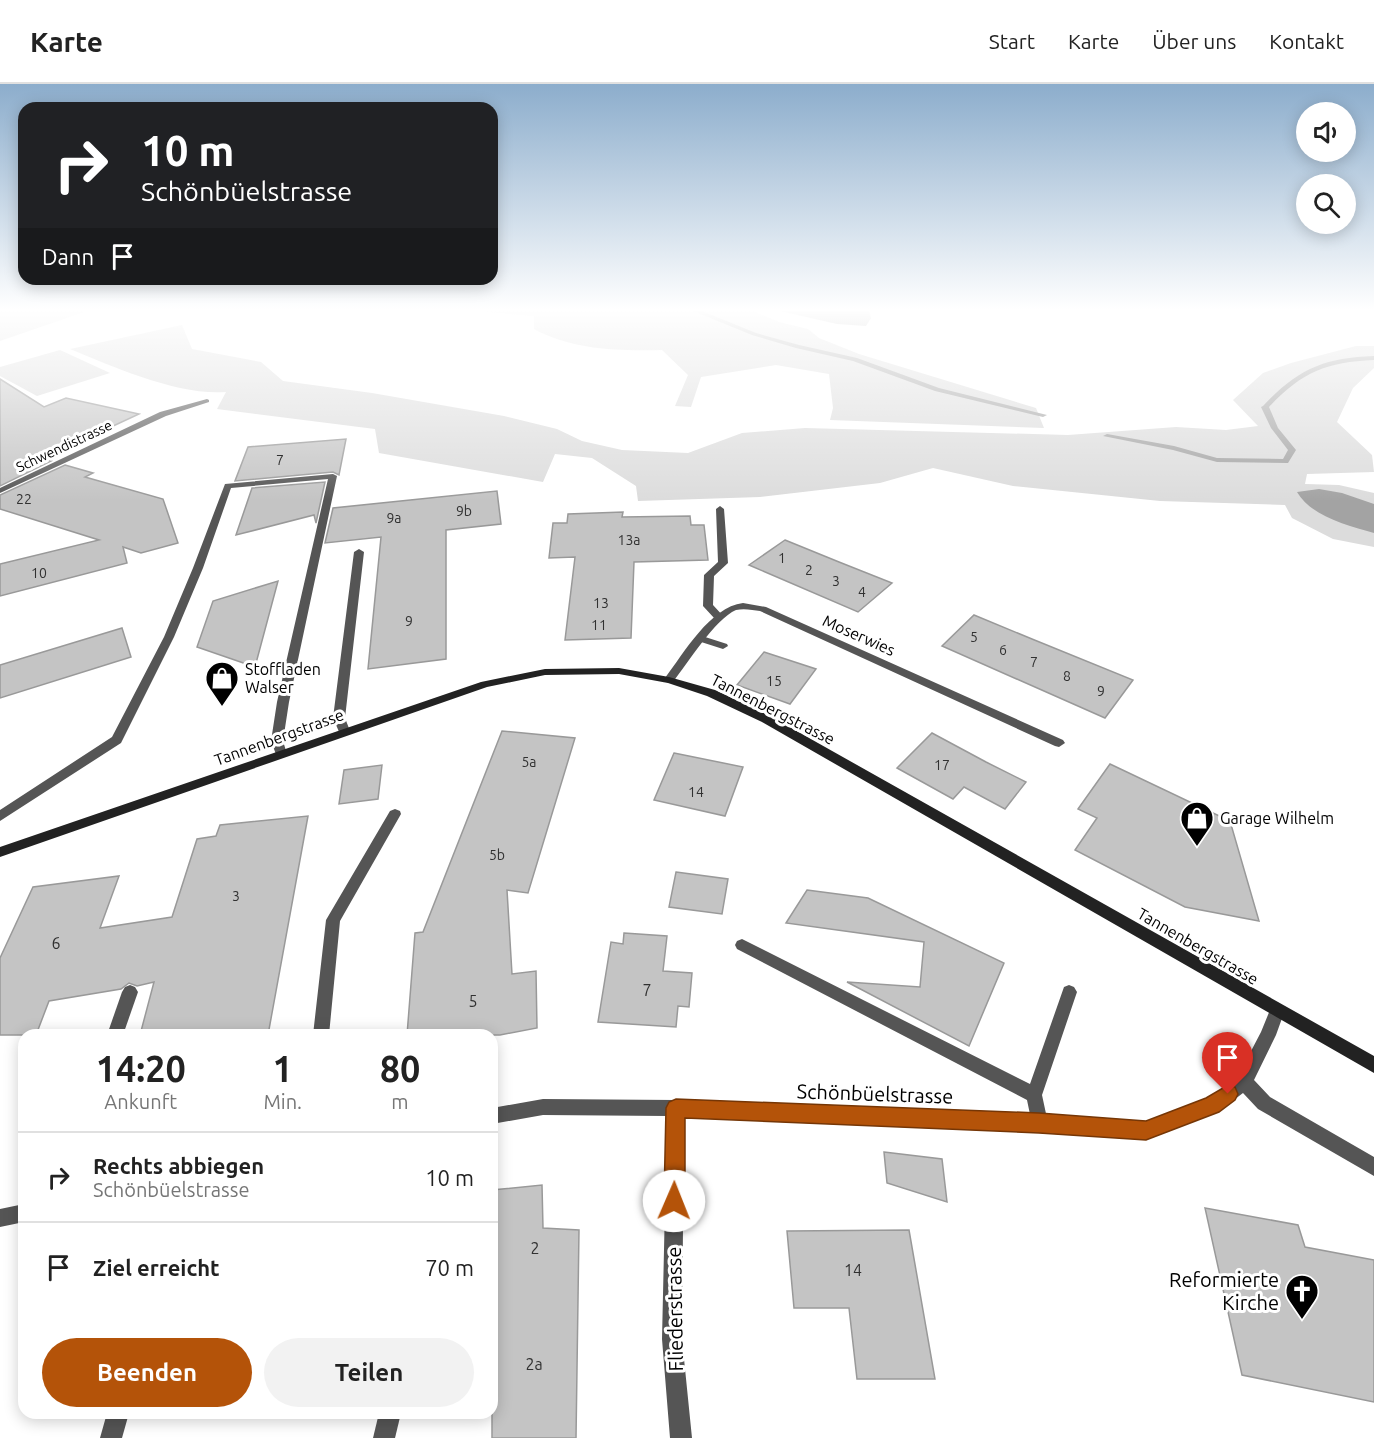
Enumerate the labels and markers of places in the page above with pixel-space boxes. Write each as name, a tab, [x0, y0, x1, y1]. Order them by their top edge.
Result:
shop icon: Stoffladen Walser	[204, 660, 240, 707]
place label: Stoffladen Walser	[245, 660, 321, 696]
shop icon: Garage Wilhelm	[1179, 800, 1215, 847]
place label: Garage Wilhelm	[1220, 809, 1334, 827]
pin	[1202, 1032, 1253, 1094]
place label: Reformierte Kirche	[1169, 1268, 1279, 1314]
church icon: Reformierte Kirche	[1284, 1273, 1320, 1320]

